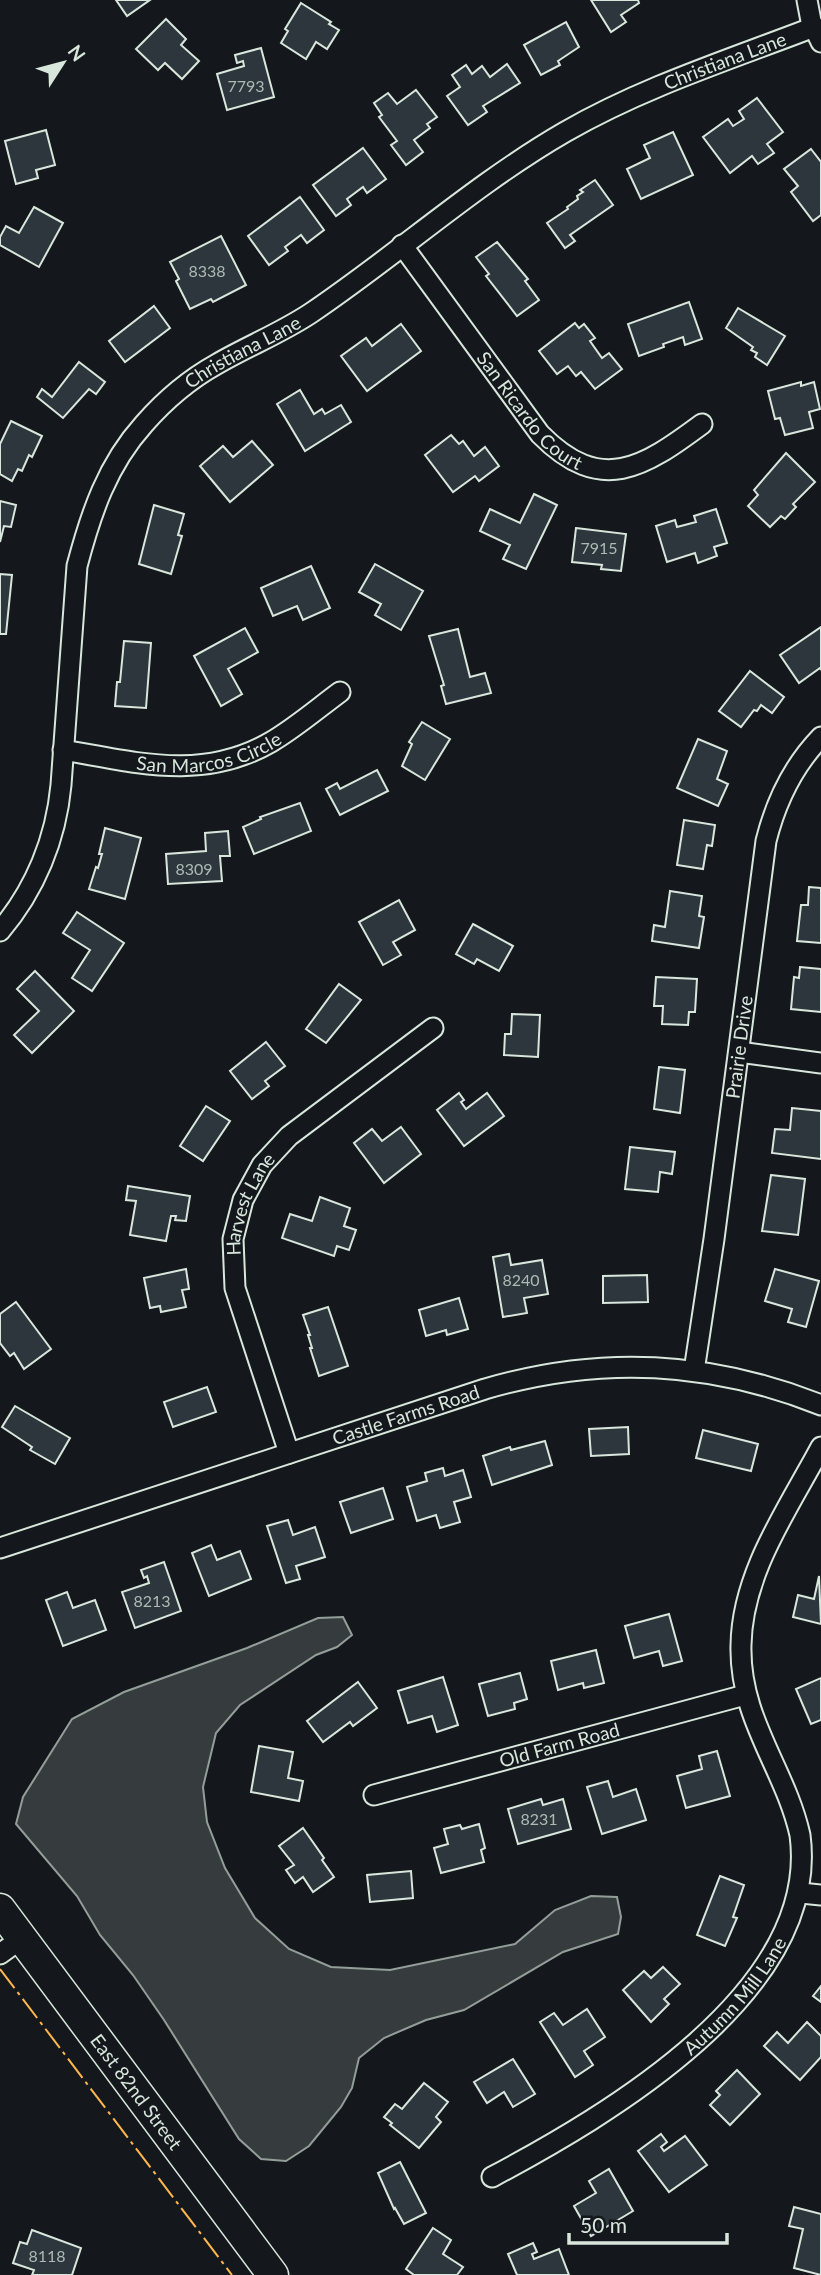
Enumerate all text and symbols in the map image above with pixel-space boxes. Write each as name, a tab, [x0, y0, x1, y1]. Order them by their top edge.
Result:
street label: Christiana Lane	[660, 27, 789, 94]
north arrow	[28, 28, 98, 98]
text: N	[64, 40, 91, 65]
house number: 7793	[227, 76, 265, 95]
house number: 8338	[188, 261, 226, 280]
street label: Christiana Lane	[180, 310, 304, 393]
street label: San Ricardo Court	[473, 347, 587, 474]
house number: 7915	[580, 538, 618, 557]
street label: San Marcos Circle	[135, 727, 285, 777]
house number: 8309	[175, 859, 213, 878]
street label: Prairie Drive	[720, 994, 757, 1100]
street label: Harvest Lane	[221, 1147, 279, 1256]
house number: 8240	[502, 1270, 540, 1289]
street label: Castle Farms Road	[329, 1380, 482, 1449]
house number: 8213	[133, 1591, 171, 1610]
street label: Old Farm Road	[497, 1717, 622, 1772]
house number: 8231	[520, 1809, 558, 1828]
street label: Autumn Mill Lane	[679, 1933, 791, 2059]
street label: East 82nd Street	[86, 2029, 187, 2154]
scale bar	[569, 2202, 726, 2246]
text: 50 m	[580, 2212, 627, 2237]
house number: 8118	[28, 2246, 66, 2265]

